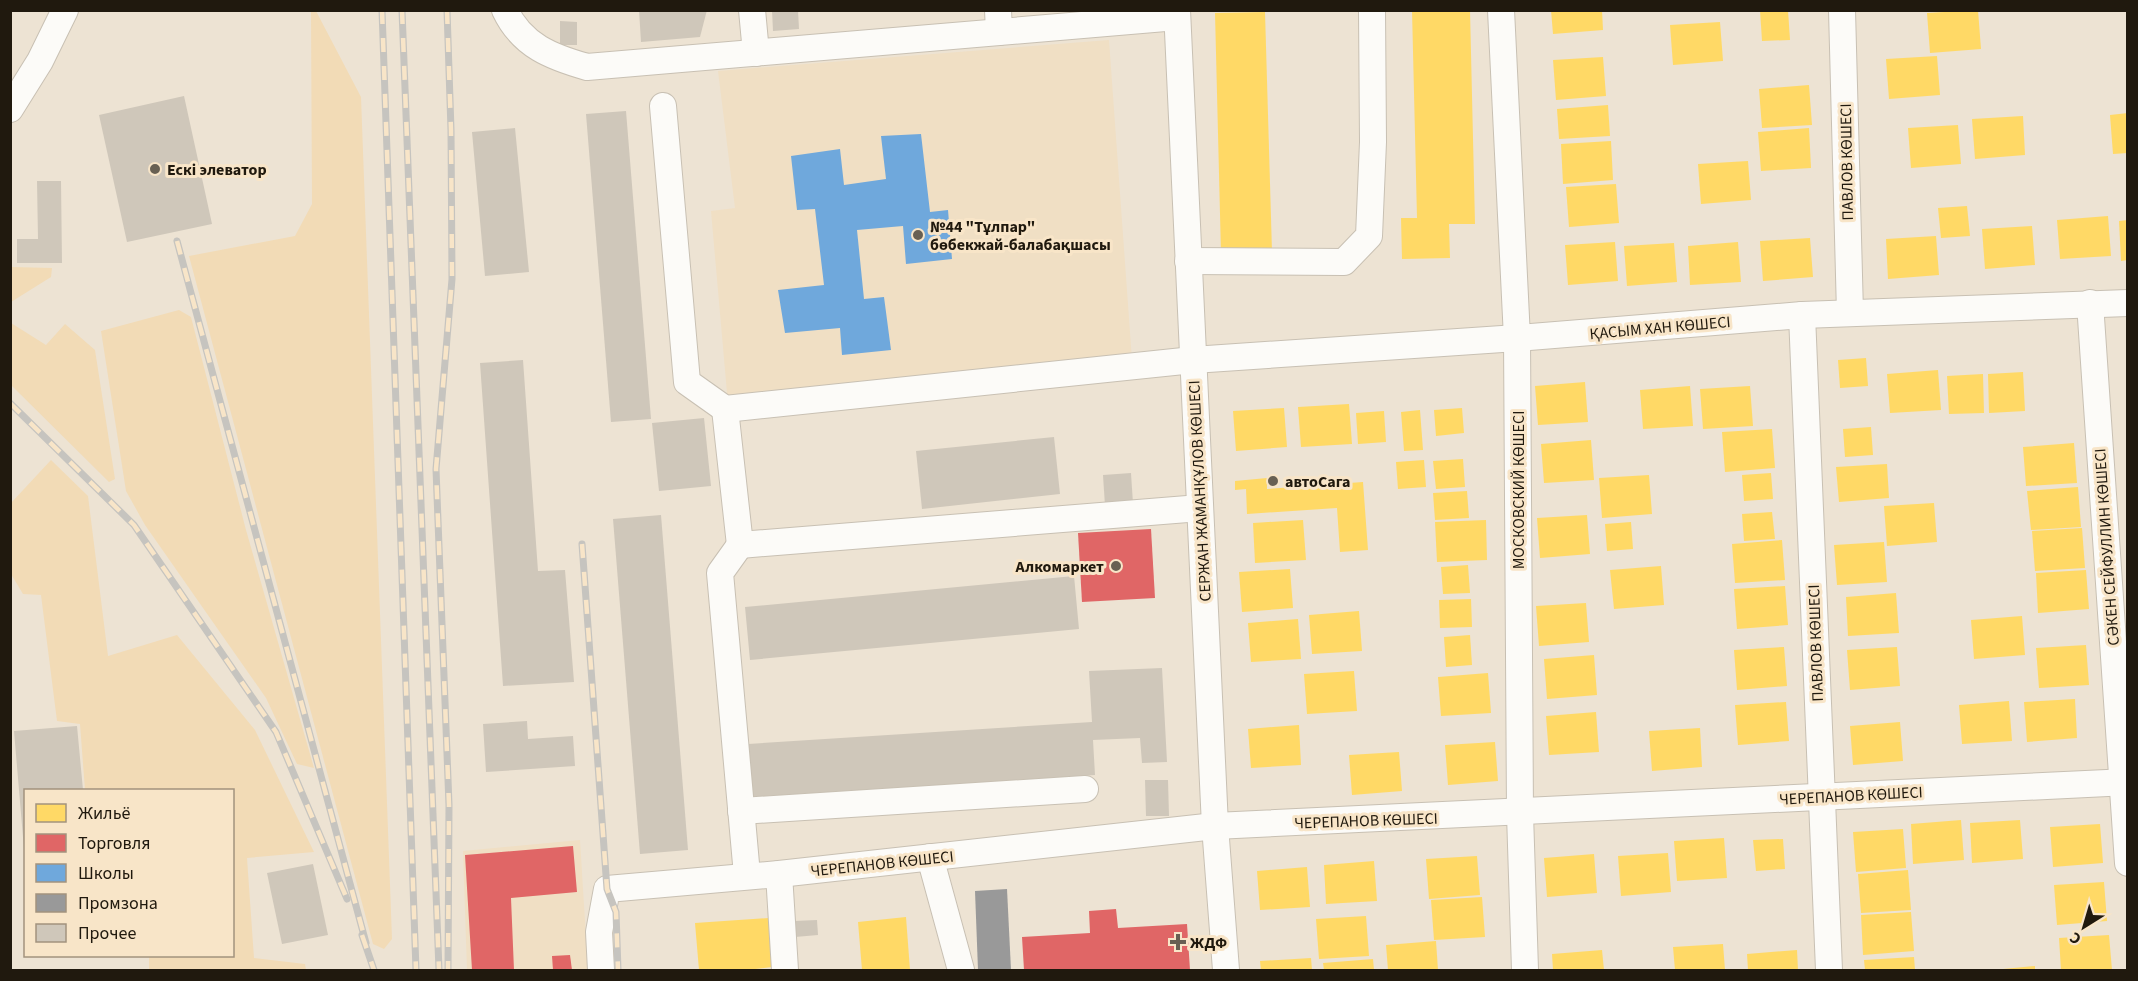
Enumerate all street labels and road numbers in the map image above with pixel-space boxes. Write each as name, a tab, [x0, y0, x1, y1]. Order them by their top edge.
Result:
street label: ПАВЛОВ КӨШЕСІ	[1835, 103, 1859, 221]
street label: ҚАСЫМ ХАН КӨШЕСІ	[1589, 311, 1732, 345]
street label: СЕРЖАН ЖАМАНҚҰЛОВ КӨШЕСІ	[1183, 380, 1217, 602]
street label: МОСКОВСКИЙ КӨШЕСІ	[1508, 411, 1530, 569]
street label: СӘКЕН СЕЙФУЛЛИН КӨШЕСІ	[2089, 448, 2125, 646]
street label: ПАВЛОВ КӨШЕСІ	[1803, 584, 1829, 702]
street label: ЧЕРЕПАНОВ КӨШЕСІ	[1779, 781, 1923, 811]
street label: ЧЕРЕПАНОВ КӨШЕСІ	[1294, 807, 1438, 835]
street label: ЧЕРЕПАНОВ КӨШЕСІ	[809, 846, 955, 882]

